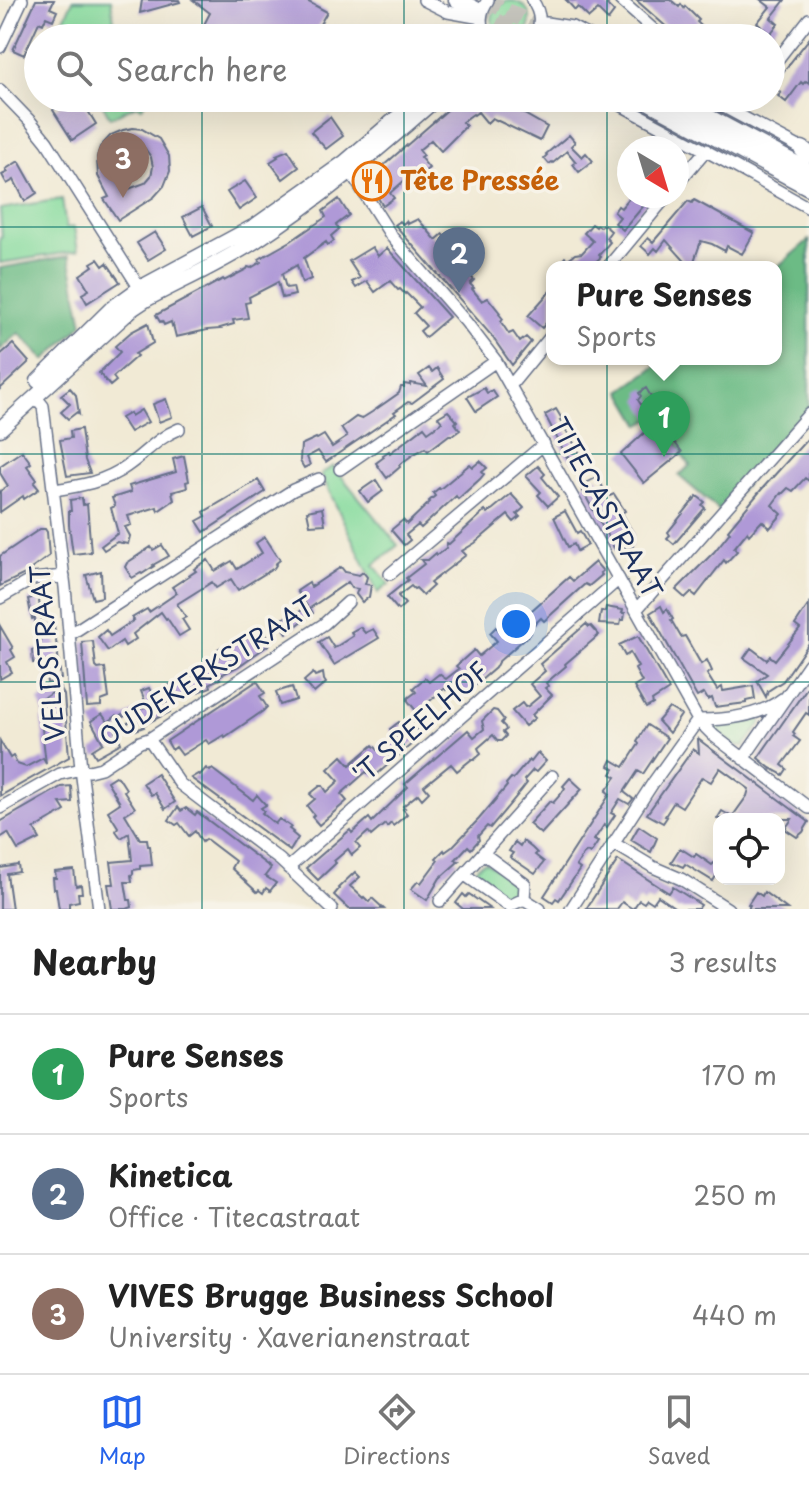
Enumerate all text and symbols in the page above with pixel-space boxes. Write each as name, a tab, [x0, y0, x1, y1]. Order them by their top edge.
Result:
search box	[24, 24, 785, 112]
icon: search	[52, 46, 96, 90]
text: Search here	[116, 46, 288, 91]
pin: 3	[97, 132, 149, 198]
north arrow	[617, 136, 689, 208]
restaurant icon: Tête Pressée	[351, 160, 393, 202]
place label: Tête Pressée	[400, 160, 560, 199]
pin: 2	[433, 227, 485, 293]
popup	[546, 261, 782, 365]
text: Pure Senses	[576, 271, 752, 316]
text: Sports	[576, 316, 656, 355]
pin: 1	[638, 391, 690, 457]
street label: TITECASTRAAT	[540, 409, 672, 605]
street label: VELDSTRAAT	[19, 563, 74, 743]
street label: OUDEKERKSTRAAT	[90, 586, 322, 755]
your location	[496, 604, 536, 644]
street label: 'T SPEELHOF	[344, 652, 497, 792]
map controls	[713, 813, 785, 885]
button: locate	[713, 813, 785, 885]
text: Nearby	[32, 935, 157, 987]
text: 3 results	[669, 942, 777, 981]
text: Pure Senses	[108, 1032, 284, 1077]
text: 1	[52, 1055, 64, 1094]
text: 170 m	[702, 1055, 777, 1094]
text: Sports	[108, 1077, 188, 1116]
text: Kinetica	[108, 1152, 233, 1197]
text: 2	[49, 1175, 67, 1214]
text: 250 m	[693, 1175, 777, 1214]
text: Office · Titecastraat	[108, 1197, 360, 1236]
text: VIVES Brugge Business School	[108, 1272, 554, 1317]
text: 3	[49, 1295, 67, 1334]
text: 440 m	[692, 1295, 777, 1334]
text: University · Xaverianenstraat	[108, 1317, 470, 1356]
tab: Map	[99, 1390, 146, 1471]
tab: Directions	[343, 1390, 450, 1471]
tab: Saved	[648, 1390, 710, 1471]

